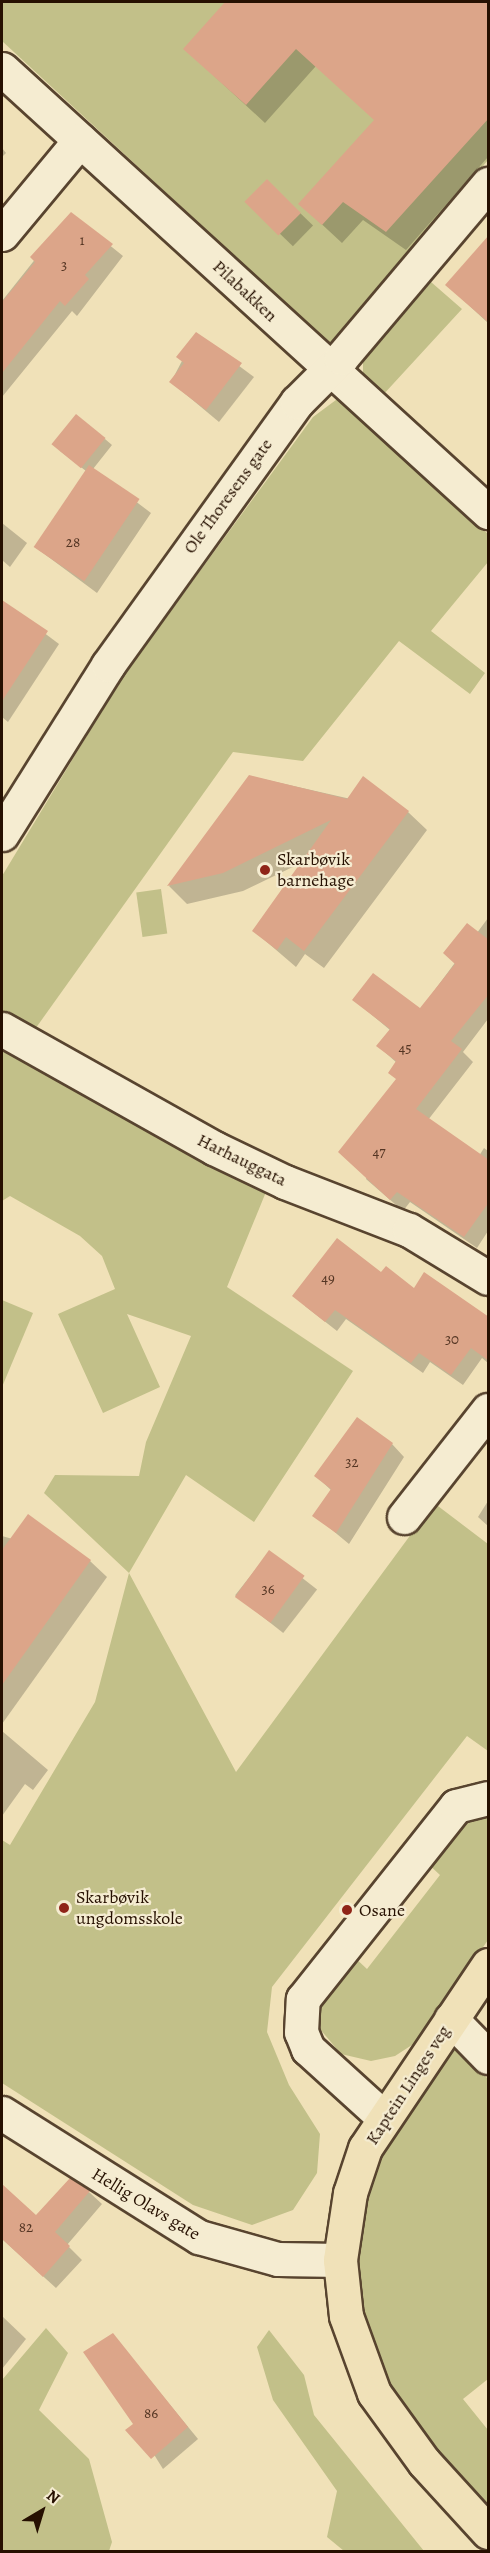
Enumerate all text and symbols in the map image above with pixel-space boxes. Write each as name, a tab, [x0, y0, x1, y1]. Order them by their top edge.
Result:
house number: 1	[79, 232, 85, 250]
street label: Pilabakken	[208, 256, 282, 326]
house number: 3	[61, 257, 67, 275]
street label: Ole Thoresens gate	[179, 434, 277, 558]
house number: 28	[66, 534, 80, 552]
place label: Skarbøvik barnehage	[277, 849, 354, 892]
marker: Skarbøvik barnehage	[258, 863, 272, 877]
house number: 45	[398, 1040, 412, 1058]
street label: Harhauggata	[194, 1129, 290, 1191]
house number: 47	[372, 1144, 386, 1162]
house number: 49	[321, 1270, 335, 1288]
house number: 30	[445, 1331, 459, 1349]
house number: 32	[345, 1454, 359, 1472]
house number: 36	[261, 1581, 275, 1599]
place label: Skarbøvik ungdomsskole	[76, 1887, 183, 1930]
place label: Osane	[359, 1899, 405, 1921]
marker: Skarbøvik ungdomsskole	[57, 1901, 71, 1915]
marker: Osane	[340, 1903, 354, 1917]
street label: Kaptein Linges veg	[361, 2021, 455, 2149]
street label: Hellig Olavs gate	[88, 2163, 204, 2245]
house number: 82	[19, 2219, 33, 2237]
house number: 86	[144, 2405, 158, 2423]
north arrow	[12, 2481, 72, 2541]
text: N	[42, 2485, 64, 2509]

